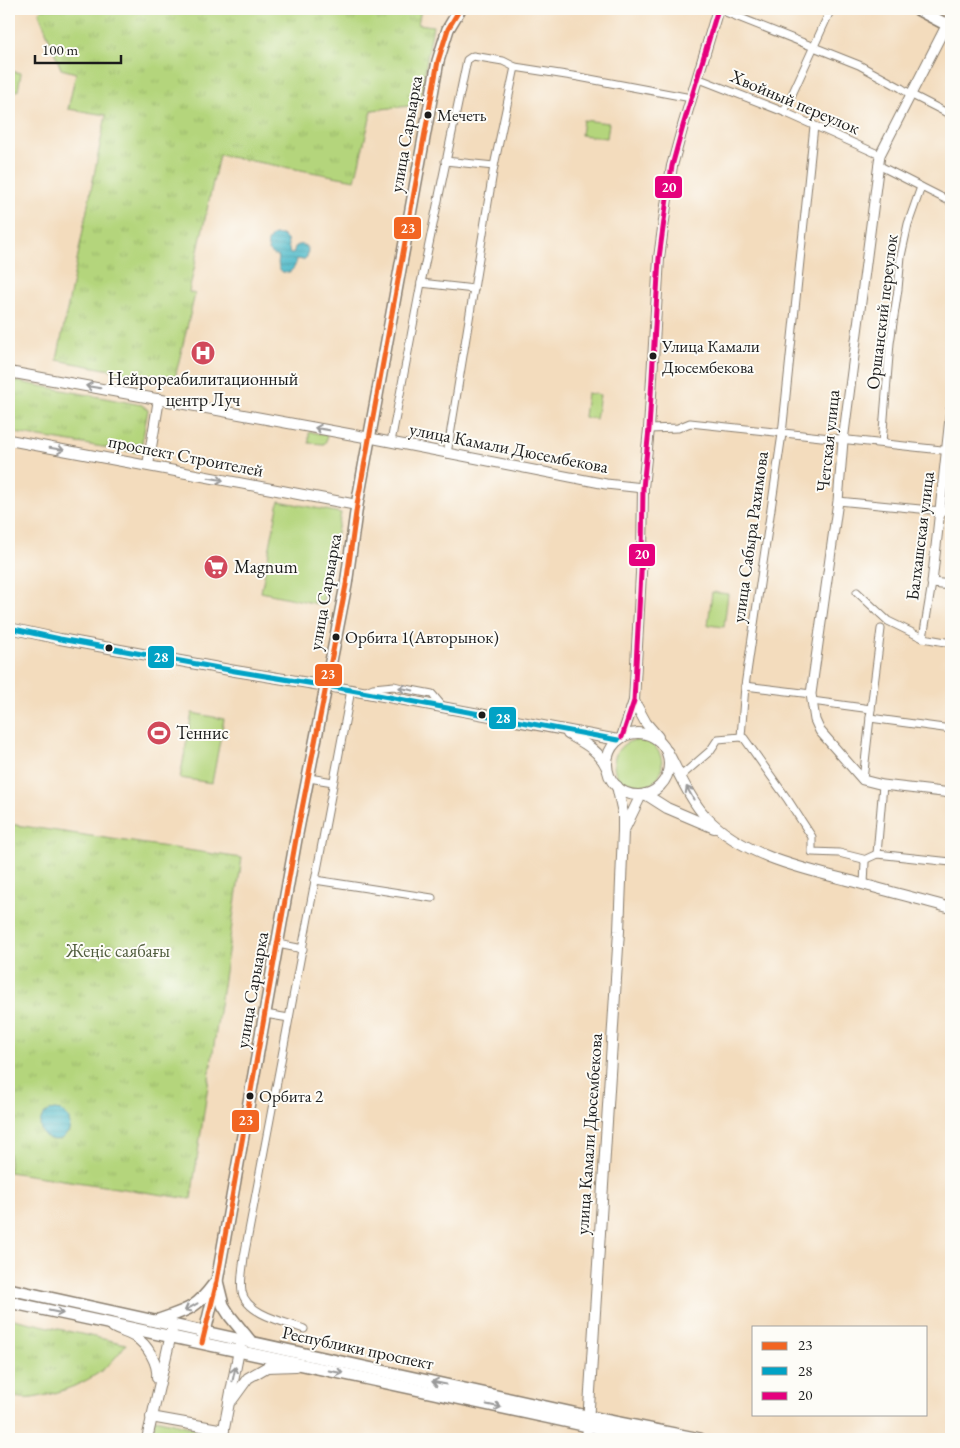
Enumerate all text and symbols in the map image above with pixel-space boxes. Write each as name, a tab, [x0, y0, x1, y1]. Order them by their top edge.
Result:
scale bar	[35, 32, 121, 64]
text: 100 m	[42, 40, 79, 59]
street label: Хвойный переулок	[726, 64, 864, 139]
street label: улица Сарыарка	[384, 73, 427, 194]
place label: Мечеть	[437, 104, 487, 126]
marker: Мечеть	[423, 110, 433, 120]
line badge: 20	[654, 175, 683, 199]
text: 20	[662, 178, 677, 196]
line badge: 23	[393, 216, 422, 240]
text: 23	[401, 219, 415, 237]
street label: Оршанский переулок	[861, 233, 902, 391]
place label: Улица Камали Дюсембекова	[661, 335, 760, 378]
hospital icon: Нейрореабилитационный центр Луч	[190, 340, 216, 366]
marker: Улица Камали Дюсембекова	[648, 351, 658, 361]
place label: Нейрореабилитационный центр Луч	[108, 367, 299, 411]
one-way arrow	[85, 381, 101, 391]
street label: Четская улица	[811, 388, 844, 493]
street label: улица Камали Дюсембекова	[408, 417, 611, 478]
one-way arrow	[314, 423, 330, 433]
street label: проспект Строителей	[107, 429, 266, 482]
one-way arrow	[48, 445, 64, 454]
street label: улица Сабыра Рахимова	[726, 449, 773, 624]
street label: Балхашская улица	[900, 469, 939, 602]
one-way arrow	[208, 475, 224, 485]
street label: улица Сарыарка	[303, 531, 346, 652]
line badge: 20	[628, 543, 656, 567]
text: 20	[635, 545, 650, 563]
supermarket icon: Magnum	[203, 554, 229, 580]
place label: Magnum	[234, 555, 298, 578]
place label: Орбита 1(Авторынок)	[345, 626, 499, 648]
marker: Орбита 1(Авторынок)	[331, 632, 341, 642]
unlabelled marker	[104, 643, 114, 653]
line badge: 28	[147, 645, 175, 669]
text: 28	[154, 648, 168, 666]
line badge: 23	[314, 663, 343, 687]
text: 23	[321, 665, 335, 683]
one-way arrow	[399, 683, 415, 693]
line badge: 28	[488, 706, 517, 730]
text: 28	[496, 709, 510, 727]
unlabelled marker	[477, 710, 487, 720]
sports icon: Теннис	[146, 720, 172, 746]
place label: Теннис	[176, 721, 229, 744]
one-way arrow	[685, 786, 695, 800]
street label: улица Сарыарка	[230, 929, 273, 1050]
park label: Жеңіс саябағы	[65, 939, 170, 962]
street label: улица Камали Дюсембекова	[570, 1032, 607, 1236]
place label: Орбита 2	[259, 1085, 323, 1107]
marker: Орбита 2	[245, 1091, 255, 1101]
line badge: 23	[231, 1109, 260, 1133]
text: 23	[239, 1111, 253, 1129]
one-way arrow	[184, 1303, 199, 1312]
one-way arrow	[48, 1308, 64, 1318]
street label: Республики проспект	[280, 1320, 437, 1375]
legend	[752, 1326, 928, 1416]
text: 23	[798, 1335, 812, 1354]
text: 28	[798, 1361, 812, 1380]
one-way arrow	[230, 1367, 239, 1383]
one-way arrow	[327, 1368, 343, 1377]
one-way arrow	[431, 1378, 447, 1387]
text: 20	[798, 1385, 812, 1404]
one-way arrow	[486, 1402, 502, 1411]

